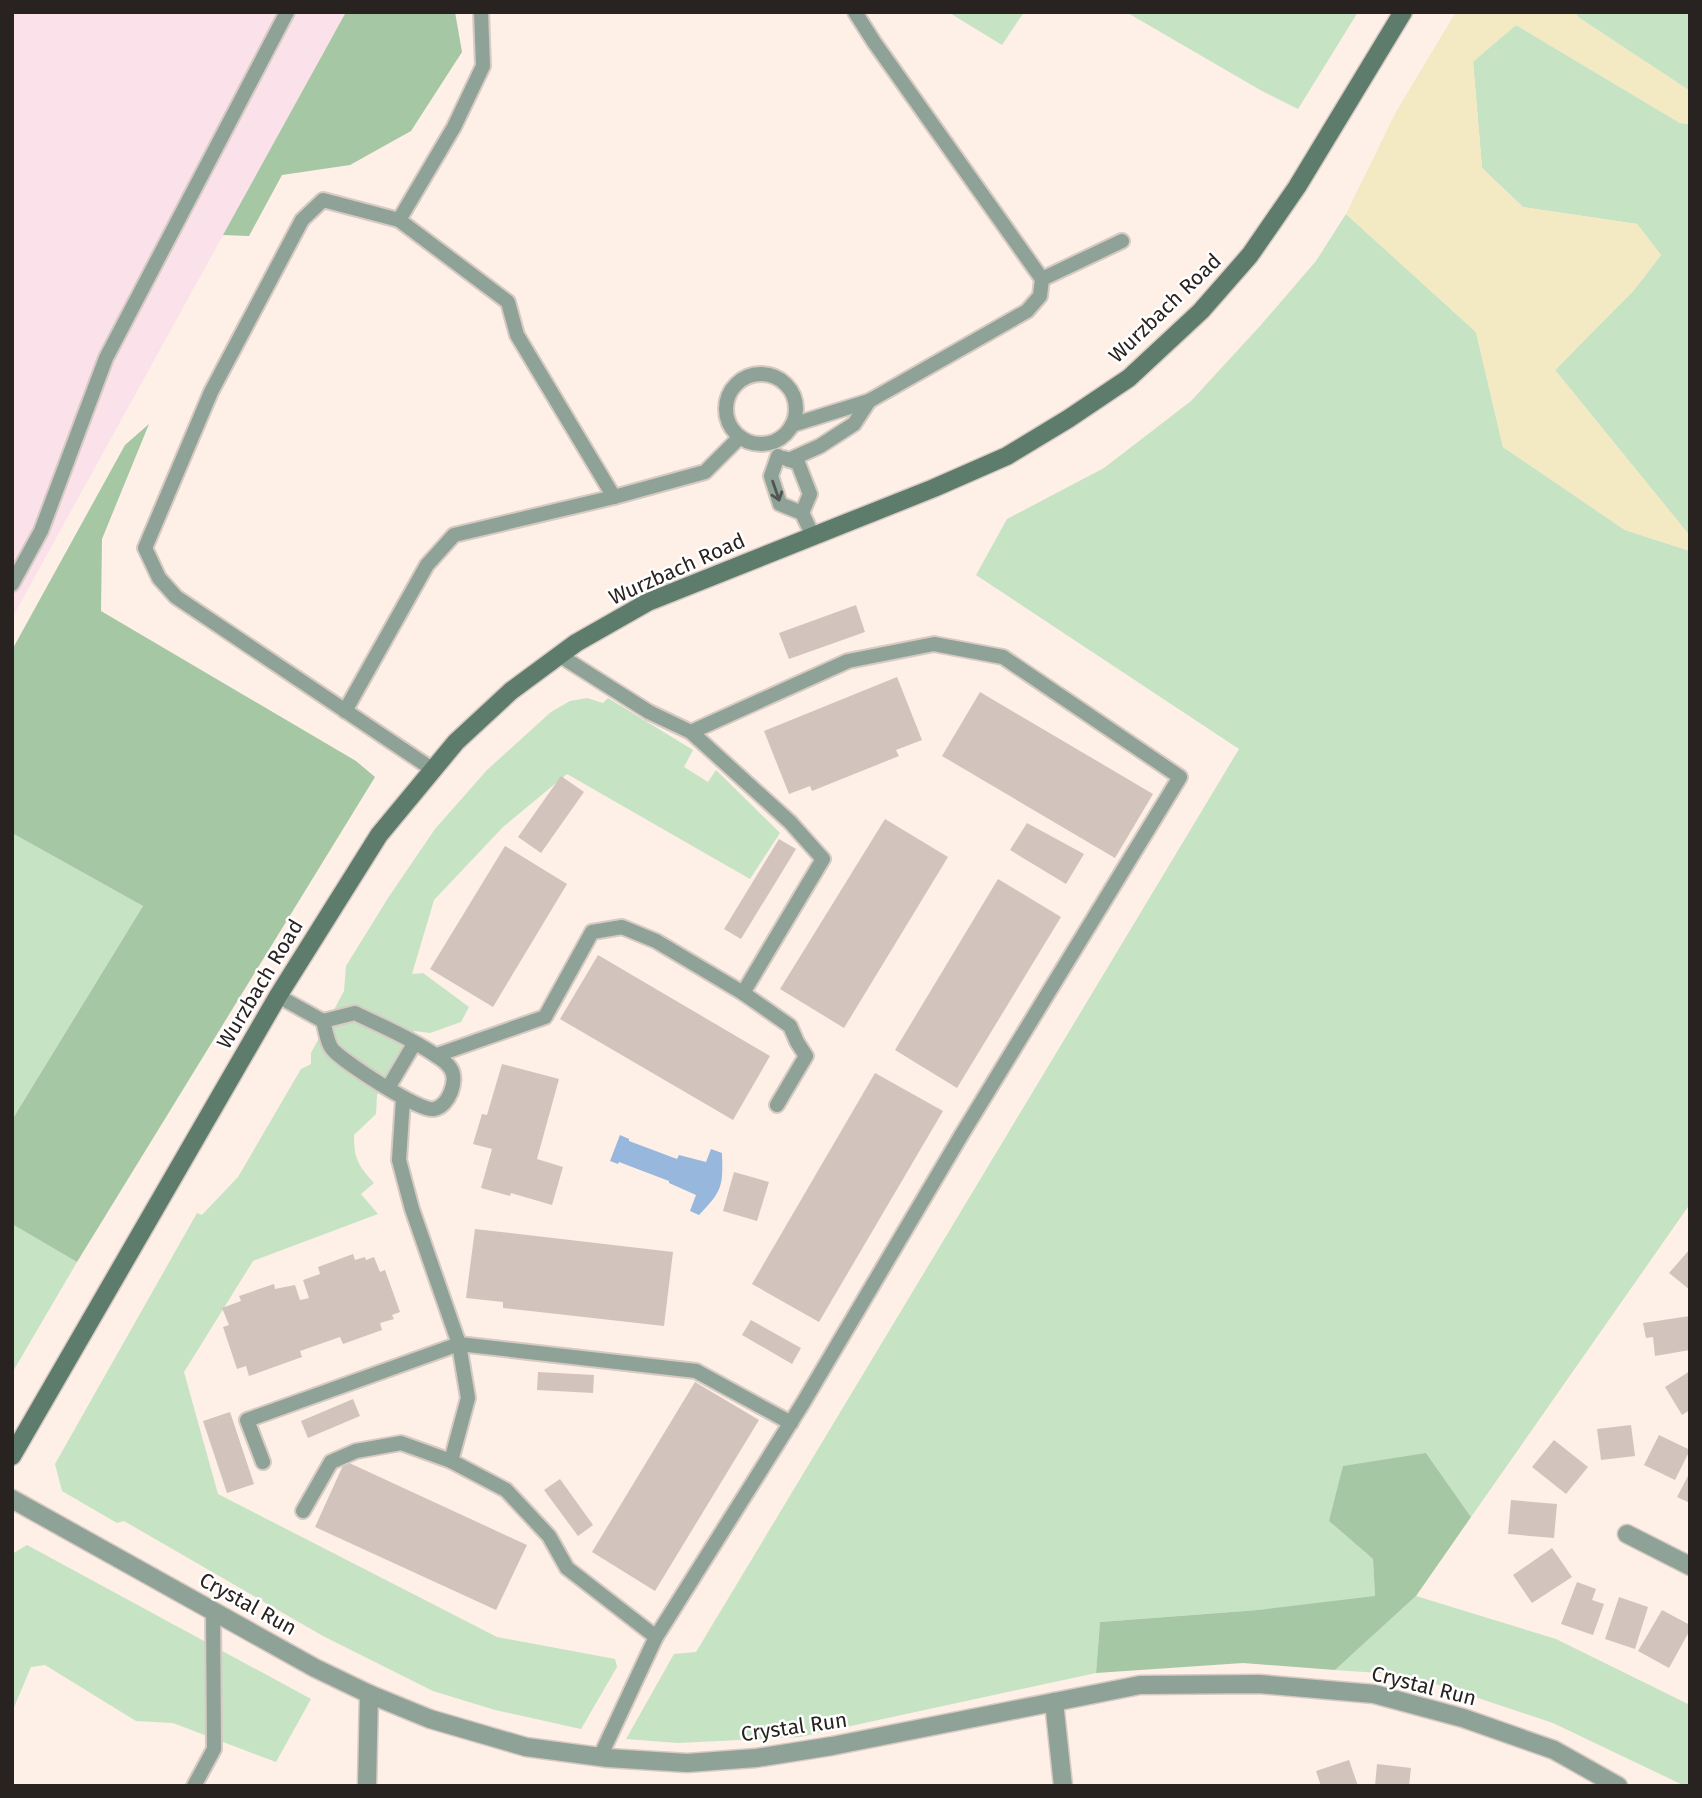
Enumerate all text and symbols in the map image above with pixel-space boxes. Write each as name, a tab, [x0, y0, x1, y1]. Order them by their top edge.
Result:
street label: Wurzbach Road	[1103, 248, 1227, 368]
one-way arrow	[771, 479, 783, 501]
street label: Wurzbach Road	[605, 527, 749, 611]
street label: Wurzbach Road	[211, 915, 309, 1053]
street label: Crystal Run	[195, 1567, 301, 1641]
street label: Crystal Run	[1369, 1660, 1479, 1712]
street label: Crystal Run	[739, 1707, 849, 1747]

